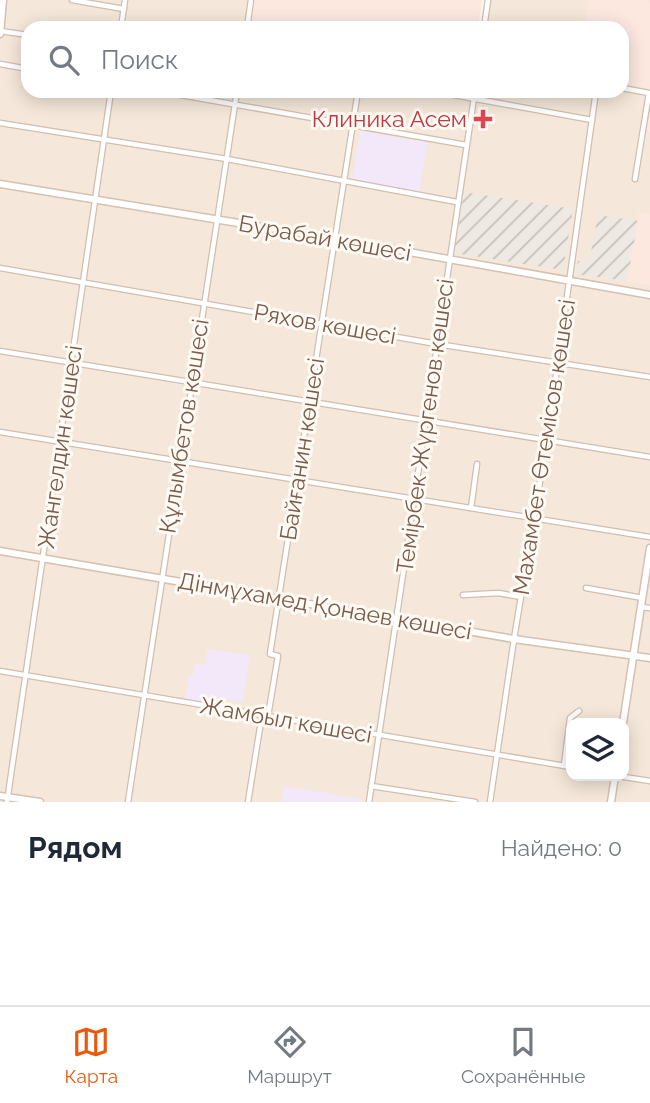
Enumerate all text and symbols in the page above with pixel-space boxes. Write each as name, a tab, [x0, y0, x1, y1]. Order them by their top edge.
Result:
search box	[21, 21, 629, 98]
icon: search	[45, 41, 83, 79]
text: Поиск	[101, 45, 178, 75]
place label: Клиника Асем	[312, 105, 467, 132]
marker: Клиника Асем	[473, 109, 493, 129]
street label: Бурабай көшесі	[237, 209, 413, 266]
street label: Темірбек Жүргенов көшесі	[390, 277, 459, 575]
street label: Махамбет Өтемісов көшесі	[507, 297, 580, 597]
street label: Ряхов көшесі	[252, 298, 398, 349]
street label: Құлымбетов көшесі	[153, 317, 214, 535]
street label: Жангелдин көшесі	[32, 343, 87, 550]
street label: Байғанин көшесі	[274, 356, 329, 542]
street label: Дінмұхамед Қонаев көшесі	[176, 566, 474, 645]
street label: Жамбыл көшесі	[198, 691, 374, 748]
map controls	[566, 718, 629, 781]
button: layers	[566, 718, 629, 781]
text: Рядом	[28, 830, 122, 865]
text: Найдено: 0	[501, 834, 622, 861]
tab: Карта	[65, 1023, 118, 1087]
tab: Маршрут	[247, 1023, 332, 1087]
tab: Сохранённые	[461, 1023, 585, 1087]

